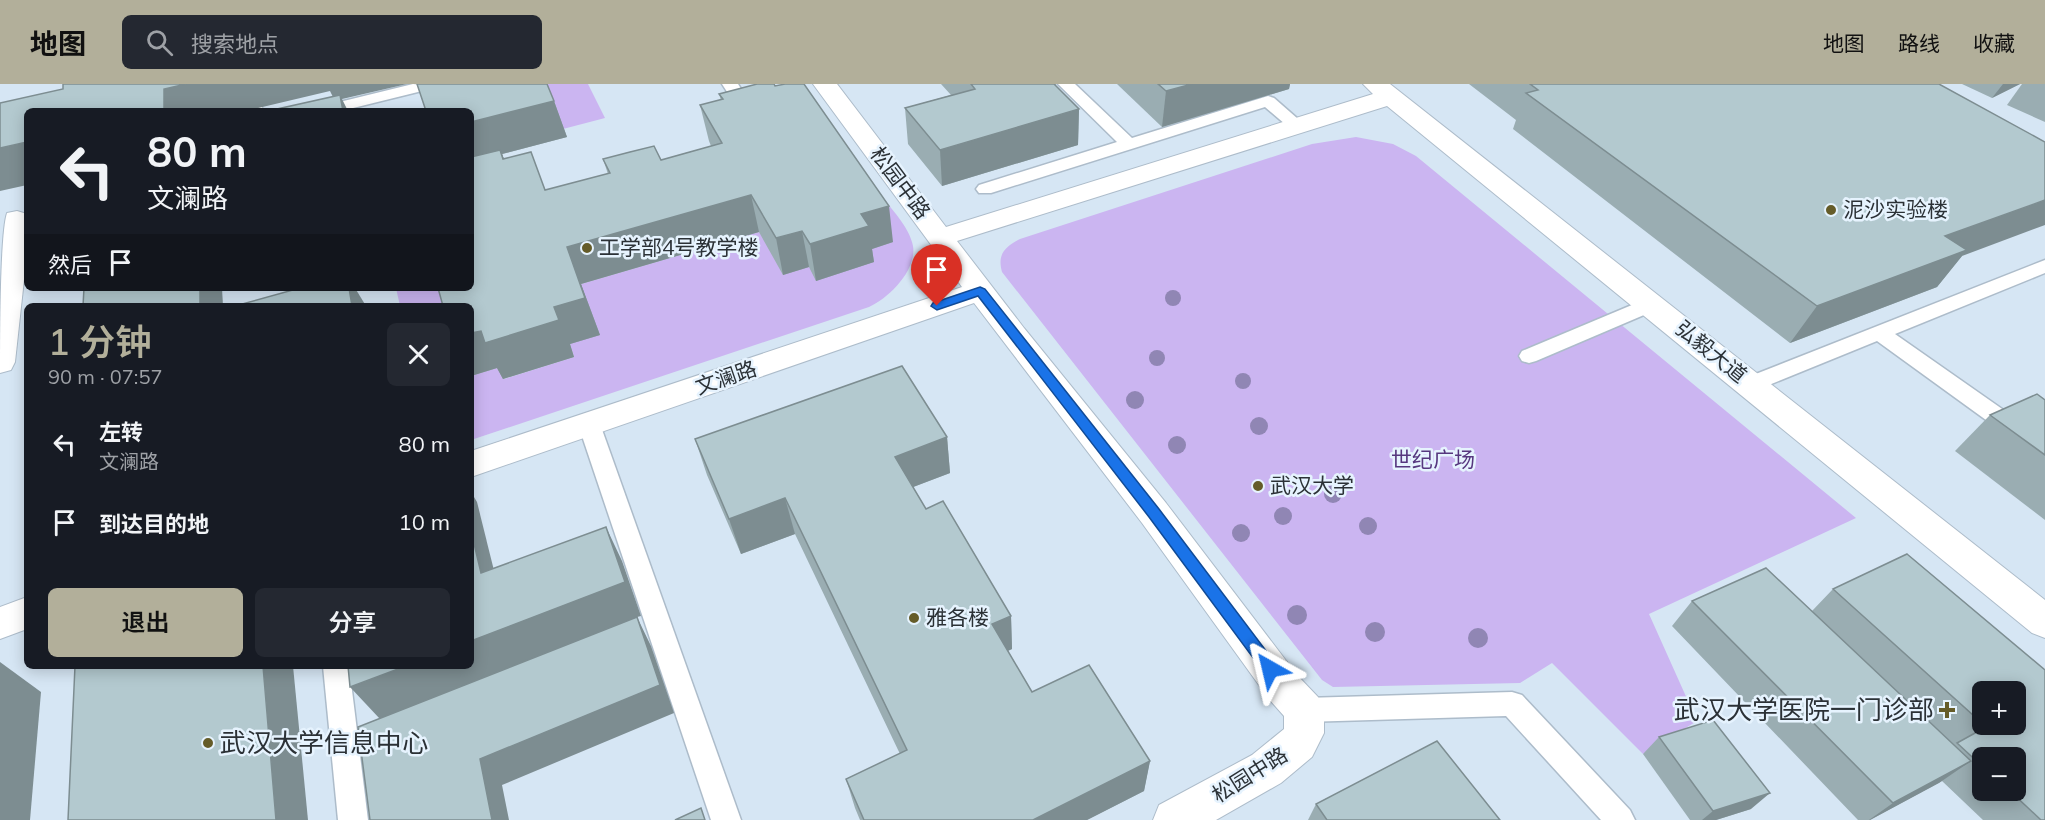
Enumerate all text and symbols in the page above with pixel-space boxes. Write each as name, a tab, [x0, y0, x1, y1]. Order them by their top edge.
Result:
search box	[122, 15, 542, 69]
text: 地图	[30, 26, 86, 61]
icon: search	[143, 26, 176, 59]
text: 搜索地点	[191, 30, 279, 58]
text: 地图	[1823, 30, 1865, 56]
text: 路线	[1898, 30, 1940, 56]
text: 收藏	[1973, 30, 2015, 56]
text: 80 m	[147, 125, 247, 178]
icon: left	[48, 132, 126, 210]
street label: 松园中路	[865, 141, 936, 224]
text: 文澜路	[147, 181, 228, 215]
place label: 泥沙实验楼	[1843, 196, 1948, 222]
marker: 泥沙实验楼	[1824, 203, 1838, 217]
place label: 工学部4号教学楼	[599, 234, 759, 260]
marker: 工学部4号教学楼	[580, 241, 594, 255]
pin	[911, 244, 962, 306]
icon: arrive	[104, 246, 137, 279]
text: 然后	[48, 251, 92, 279]
icon: arrive	[920, 253, 953, 286]
street label: 弘毅大道	[1671, 315, 1752, 388]
text: 1 分钟	[48, 319, 151, 364]
button: close	[387, 323, 450, 386]
street label: 文澜路	[692, 355, 760, 400]
text: 90 m · 07:57	[48, 364, 162, 389]
text: 左转	[99, 418, 143, 446]
icon: left	[48, 428, 81, 461]
text: 80 m	[399, 430, 450, 458]
park label: 世纪广场	[1391, 446, 1475, 472]
text: 文澜路	[99, 449, 159, 474]
place label: 武汉大学	[1270, 472, 1354, 498]
marker: 武汉大学	[1251, 479, 1265, 493]
icon: arrive	[48, 506, 81, 539]
text: 10 m	[399, 508, 450, 536]
text: 到达目的地	[99, 510, 209, 538]
button: 退出	[48, 588, 243, 657]
button: 分享	[255, 588, 450, 657]
place label: 雅各楼	[926, 604, 989, 630]
marker: 雅各楼	[907, 611, 921, 625]
position arrow	[1238, 637, 1302, 701]
map controls	[1972, 681, 2026, 801]
button: +	[1972, 681, 2026, 735]
place label: 武汉大学医院一门诊部	[1674, 693, 1934, 726]
marker: 武汉大学医院一门诊部	[1938, 701, 1956, 719]
place label: 武汉大学信息中心	[220, 726, 428, 759]
marker: 武汉大学信息中心	[201, 736, 215, 750]
street label: 松园中路	[1207, 741, 1292, 807]
button: −	[1972, 747, 2026, 801]

